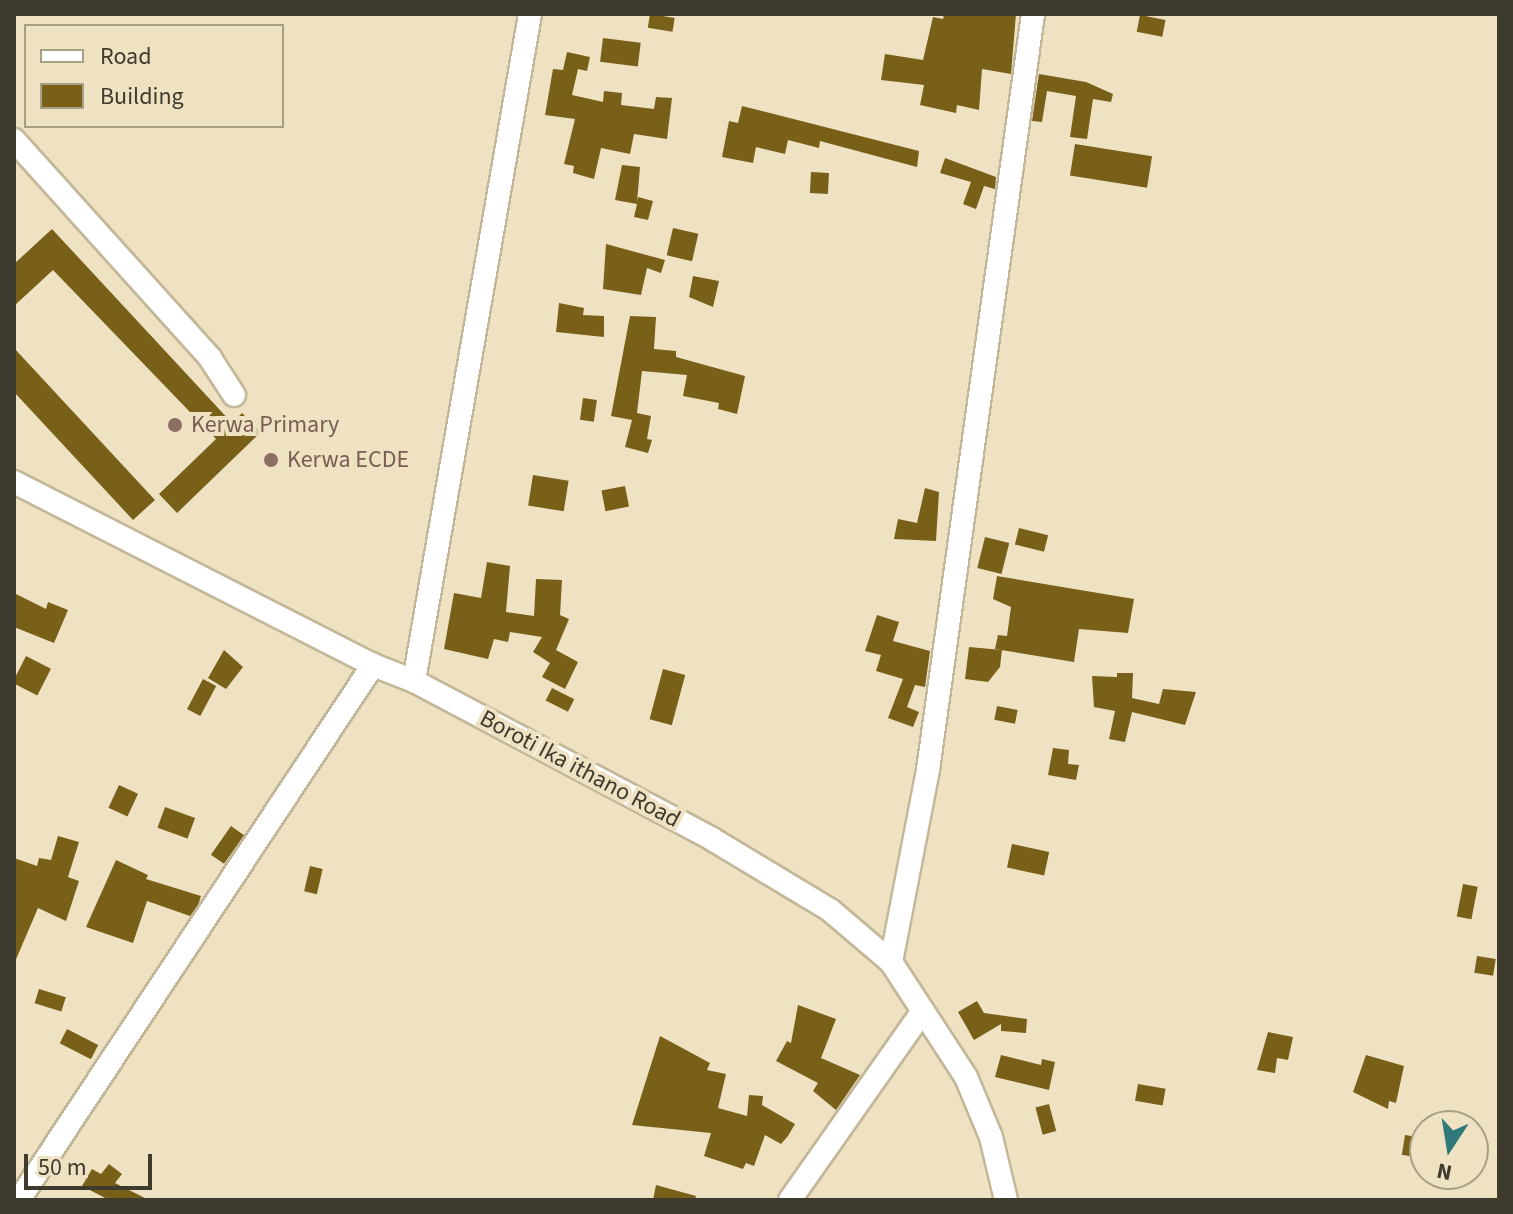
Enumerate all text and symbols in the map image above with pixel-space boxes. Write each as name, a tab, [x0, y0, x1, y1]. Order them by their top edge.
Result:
legend	[24, 24, 284, 128]
text: Road	[100, 39, 152, 74]
text: Building	[100, 79, 184, 114]
place label: Kerwa Primary	[191, 411, 339, 439]
marker: Kerwa Primary	[166, 416, 184, 434]
place label: Kerwa ECDE	[287, 446, 409, 474]
marker: Kerwa ECDE	[262, 451, 280, 469]
street label: Boroti Ika ithano Road	[475, 704, 685, 834]
north arrow	[1409, 1110, 1489, 1190]
scale bar	[28, 1138, 156, 1188]
text: 50 m	[38, 1150, 87, 1185]
text: N	[1434, 1154, 1455, 1189]

